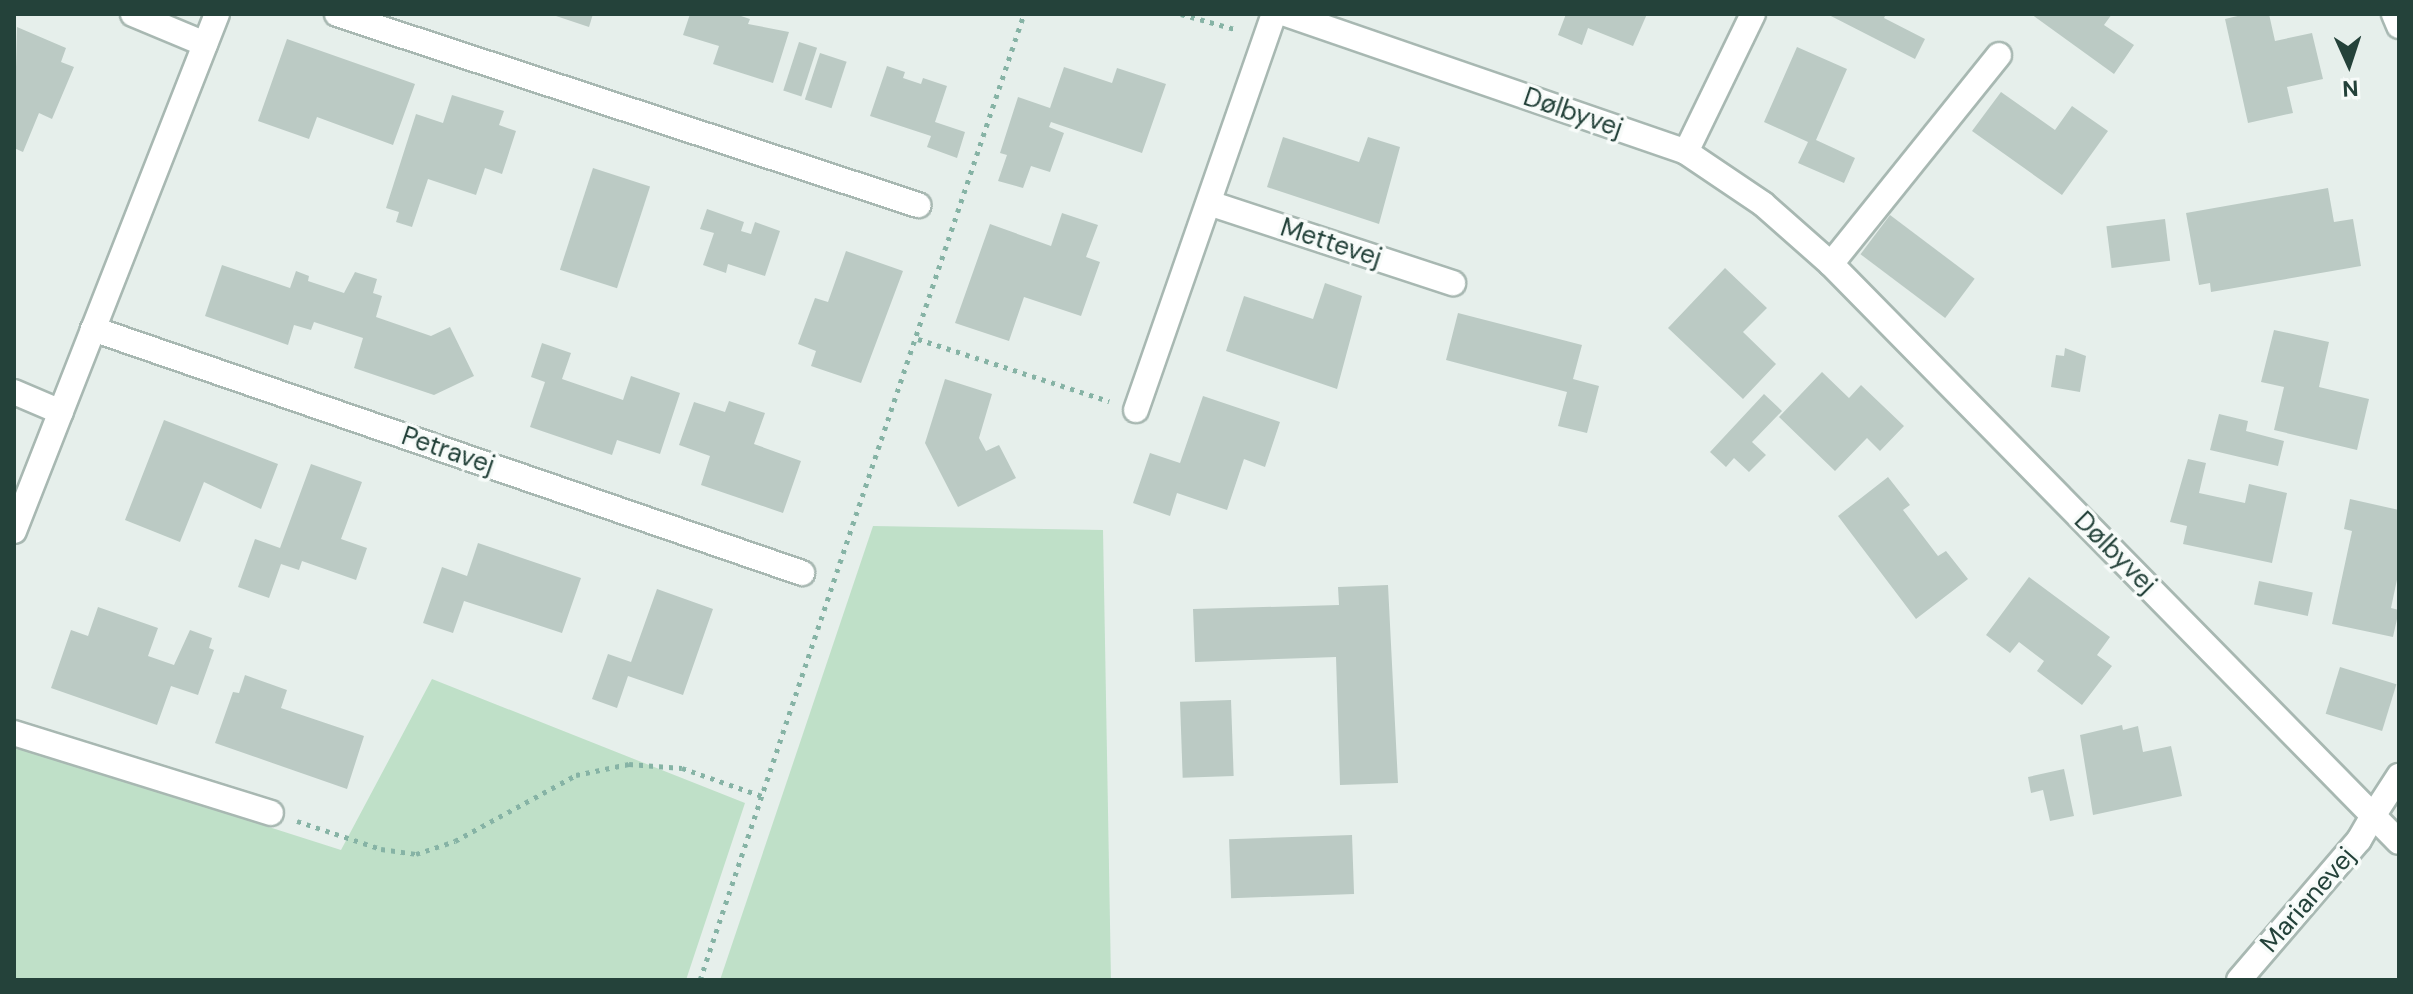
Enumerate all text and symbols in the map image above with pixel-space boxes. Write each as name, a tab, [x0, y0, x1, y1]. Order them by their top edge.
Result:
north arrow	[2309, 24, 2389, 104]
text: N	[2342, 74, 2359, 103]
street label: Dølbyvej	[1519, 81, 1627, 145]
street label: Mettevej	[1276, 212, 1386, 274]
street label: Petravej	[397, 421, 499, 481]
street label: Dølbyvej	[2068, 506, 2162, 600]
street label: Marianevej	[2254, 841, 2362, 959]

